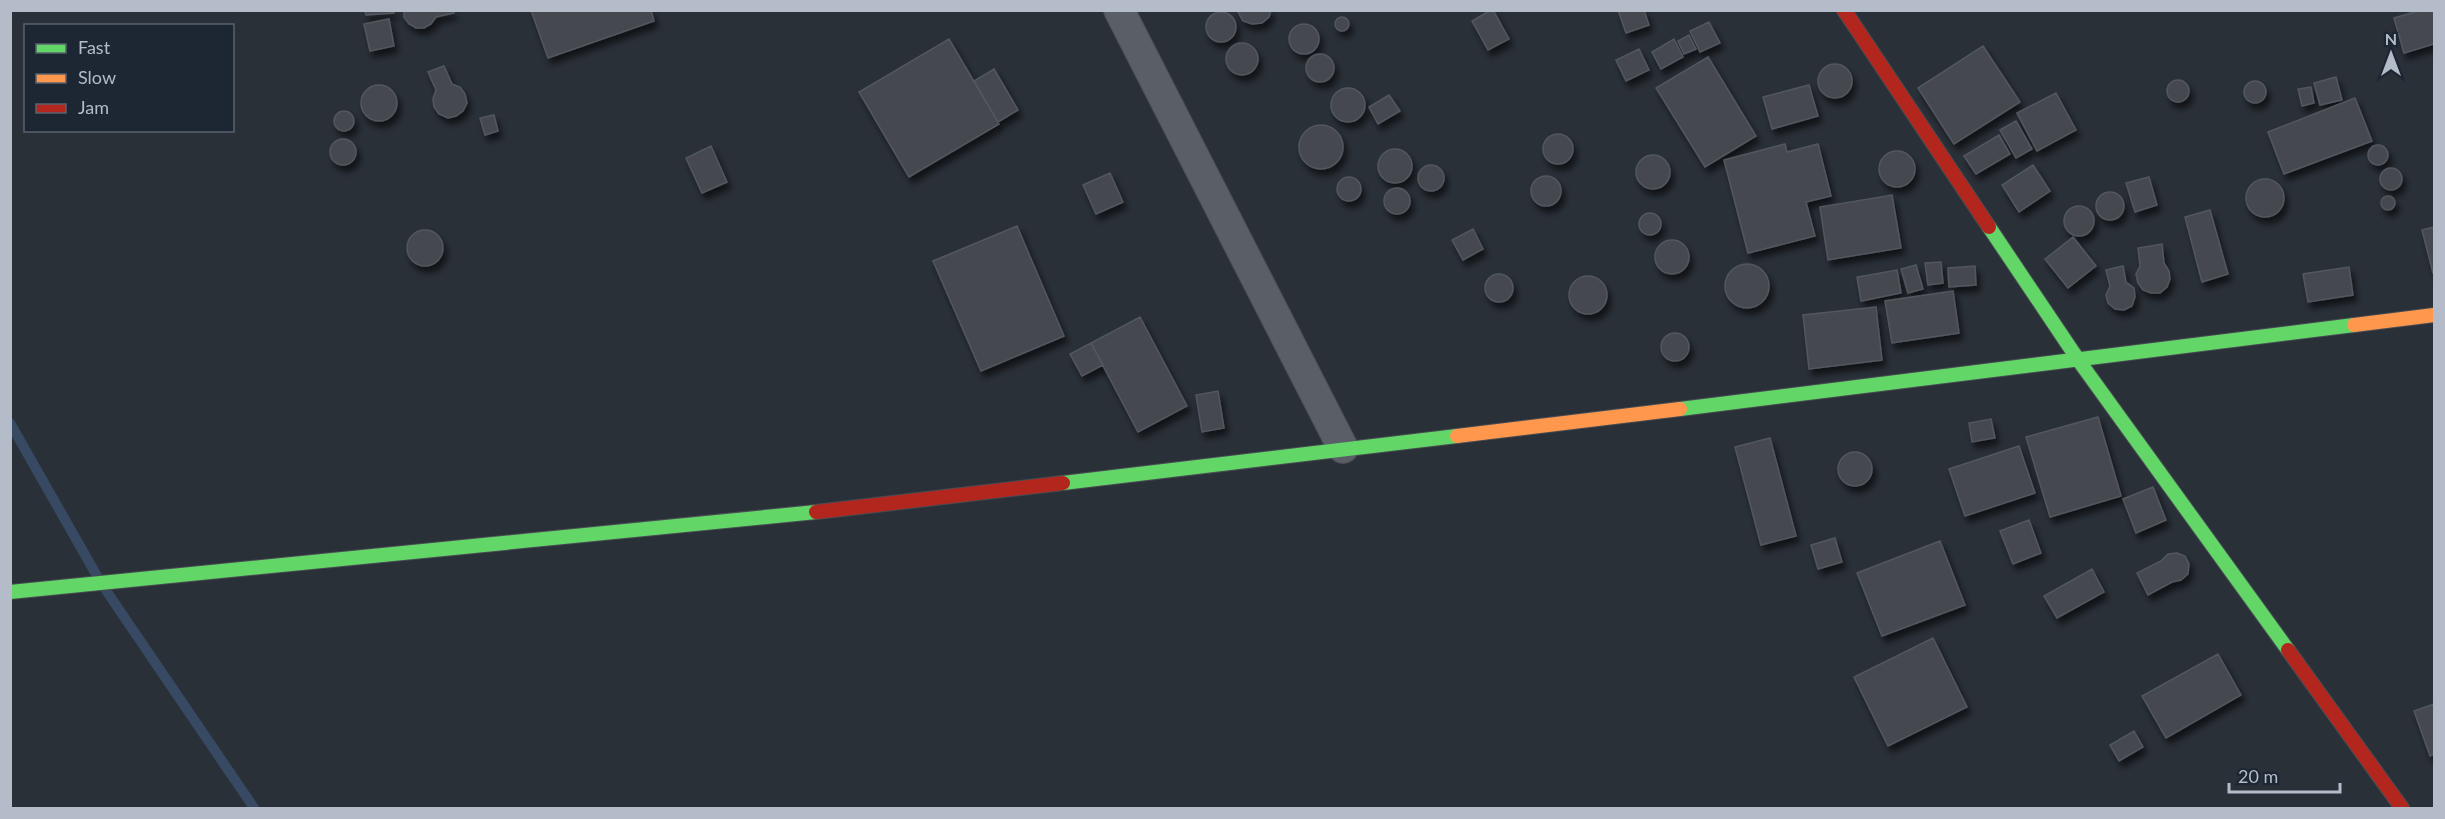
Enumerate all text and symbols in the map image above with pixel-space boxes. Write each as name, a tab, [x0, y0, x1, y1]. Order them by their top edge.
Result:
legend	[24, 24, 234, 132]
north arrow	[2361, 24, 2421, 84]
text: N	[2385, 29, 2397, 48]
text: Fast	[78, 36, 111, 58]
text: Slow	[78, 66, 116, 88]
text: Jam	[78, 96, 109, 118]
scale bar	[2229, 756, 2340, 794]
text: 20 m	[2238, 765, 2278, 787]

